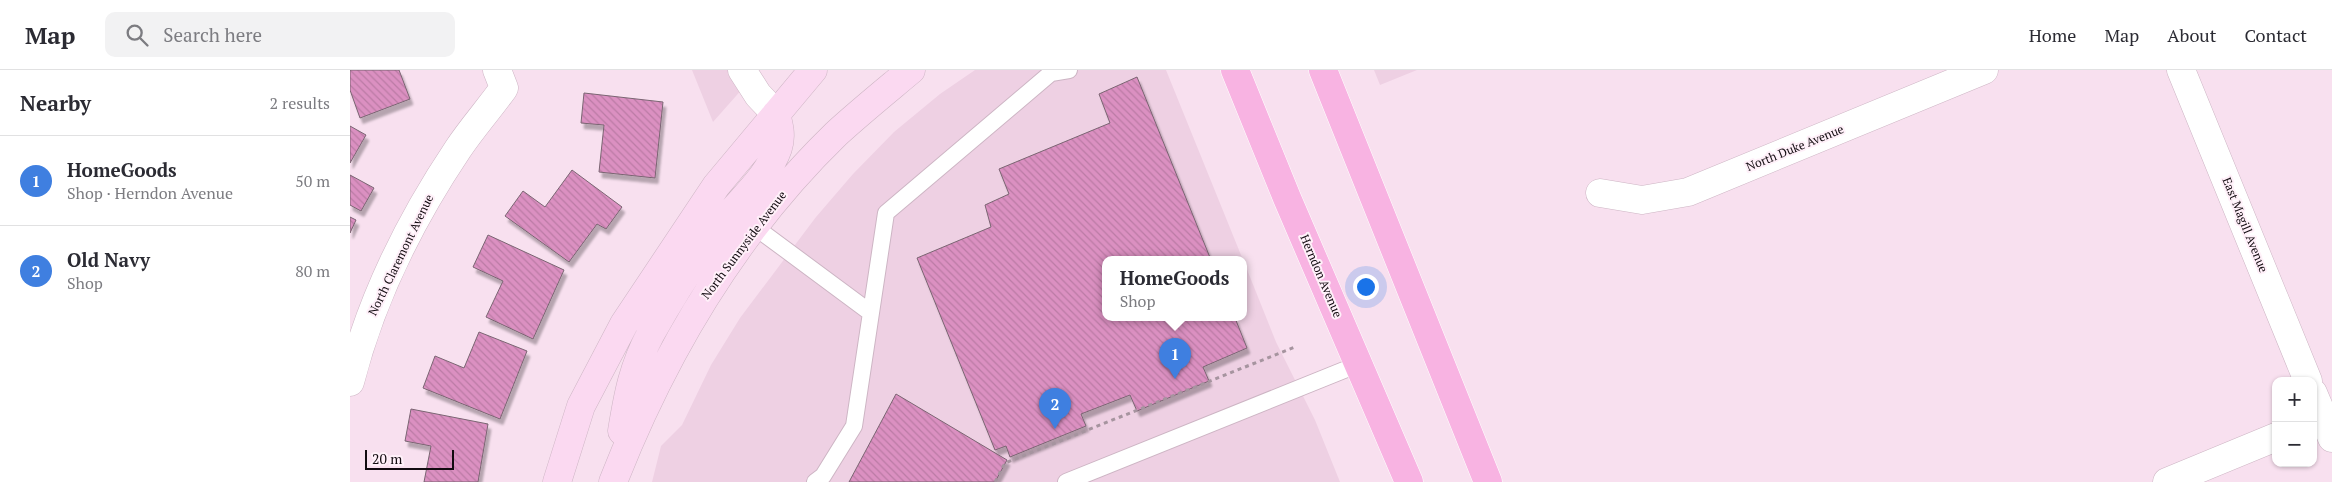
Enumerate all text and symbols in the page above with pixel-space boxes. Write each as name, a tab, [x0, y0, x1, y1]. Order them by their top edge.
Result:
search box	[105, 12, 455, 57]
text: Map	[25, 19, 75, 51]
icon: search	[123, 21, 151, 49]
text: Search here	[163, 22, 262, 47]
text: Home	[2029, 23, 2076, 47]
text: Map	[2104, 23, 2139, 47]
text: About	[2167, 23, 2216, 47]
text: Contact	[2244, 23, 2307, 47]
text: Nearby	[20, 89, 91, 117]
text: 2 results	[270, 92, 330, 114]
street label: North Duke Avenue	[1744, 121, 1846, 174]
text: HomeGoods	[67, 157, 177, 182]
text: 1	[31, 170, 41, 192]
text: 50 m	[295, 170, 330, 192]
street label: East Magill Avenue	[2220, 175, 2271, 275]
text: Shop · Herndon Avenue	[67, 182, 233, 204]
street label: North Sunnyside Avenue	[698, 188, 789, 302]
street label: North Claremont Avenue	[365, 192, 436, 318]
street label: Herndon Avenue	[1297, 232, 1346, 320]
text: Old Navy	[67, 247, 150, 272]
popup	[1102, 256, 1247, 321]
text: 2	[31, 260, 41, 282]
text: 80 m	[295, 260, 330, 282]
text: HomeGoods	[1120, 265, 1229, 290]
text: Shop	[67, 272, 103, 294]
your location	[1353, 274, 1379, 300]
text: Shop	[1120, 290, 1156, 312]
pin: 1	[1159, 338, 1191, 379]
map controls	[2272, 377, 2317, 467]
button: +	[2272, 377, 2317, 422]
pin: 2	[1039, 388, 1071, 429]
button: −	[2272, 422, 2317, 467]
scale bar	[365, 447, 454, 470]
text: 20 m	[372, 449, 402, 468]

